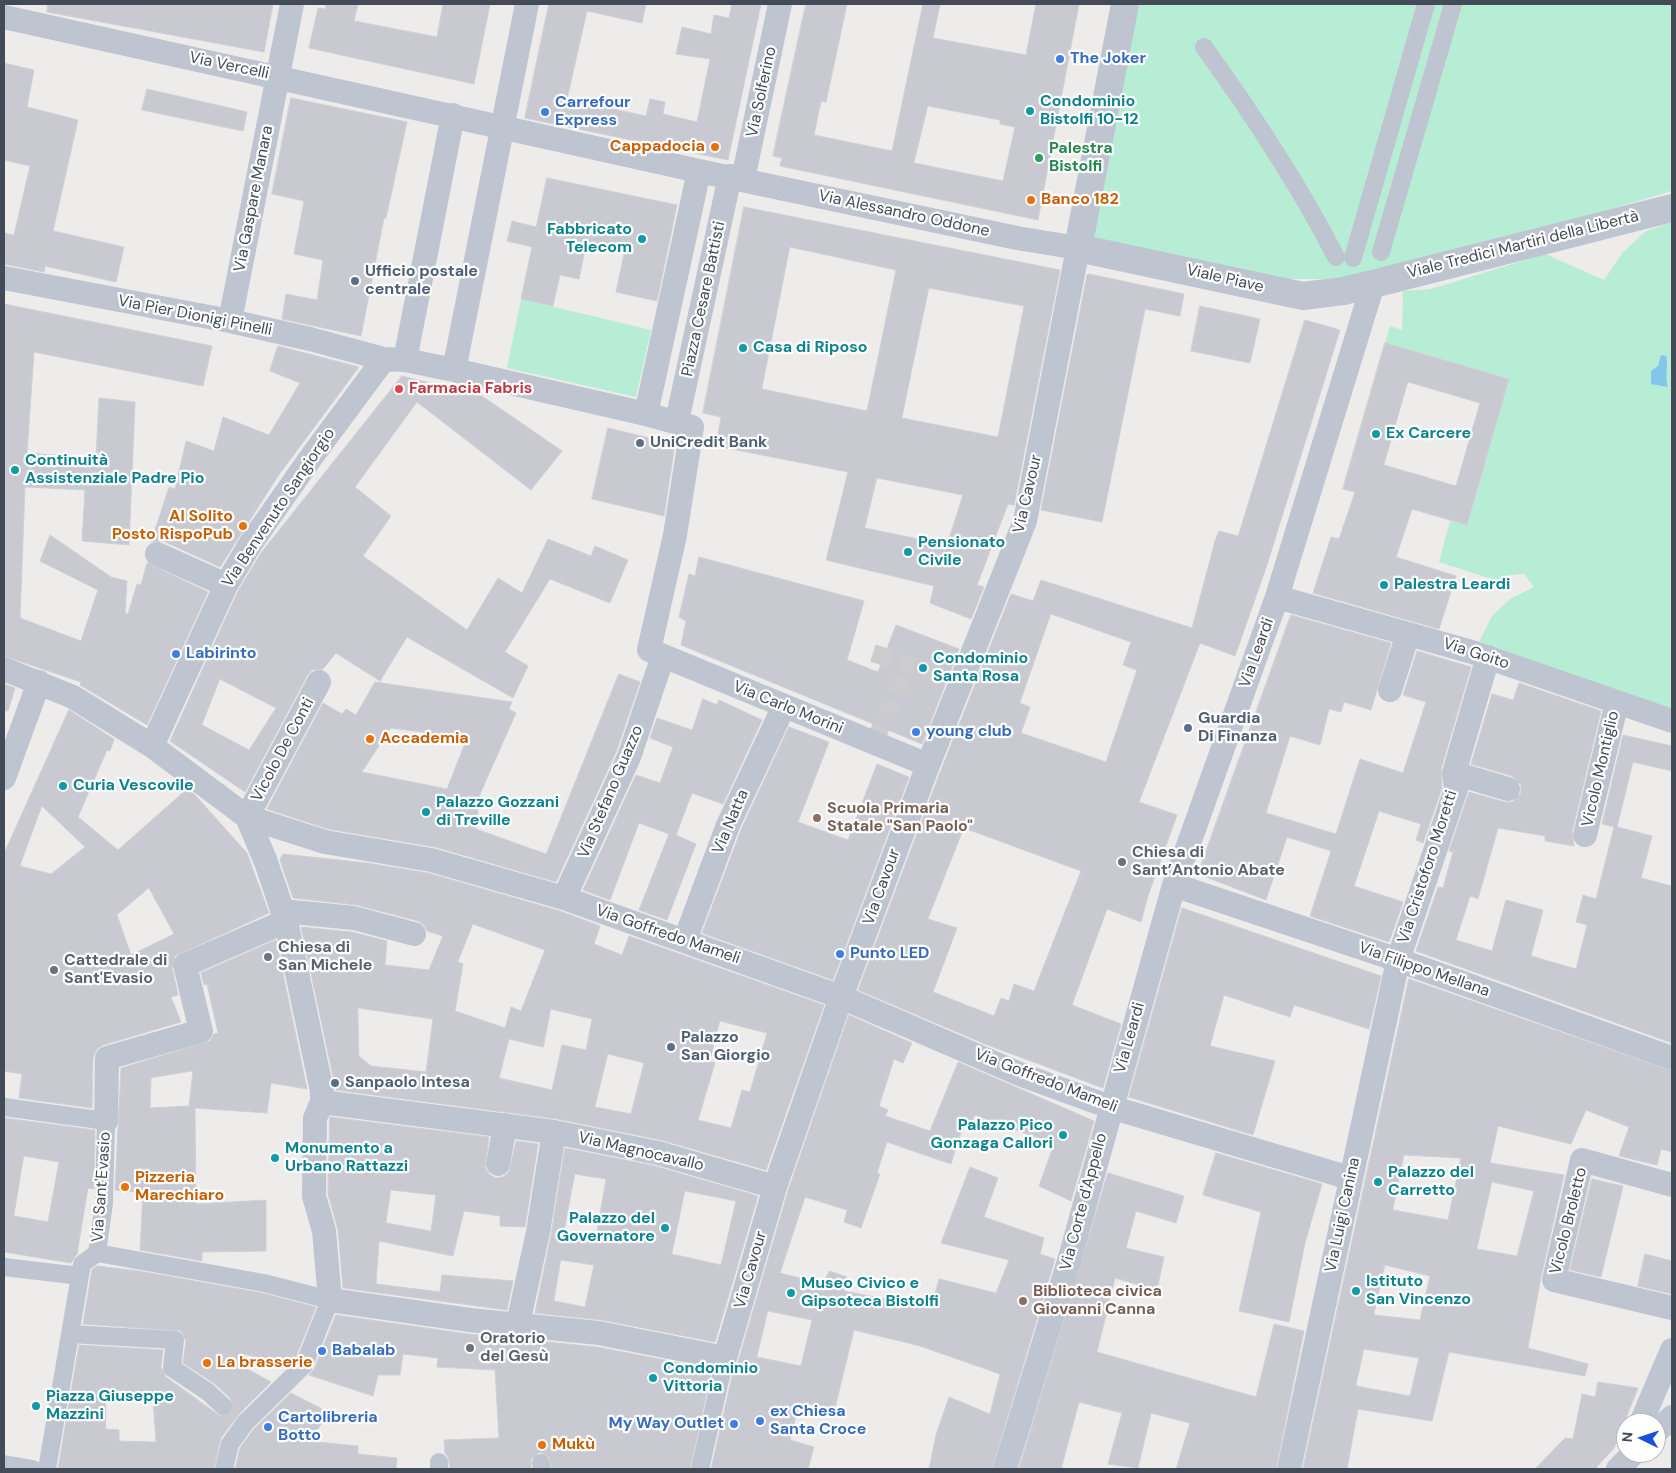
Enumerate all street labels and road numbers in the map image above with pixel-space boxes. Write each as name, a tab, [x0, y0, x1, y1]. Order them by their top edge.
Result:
street label: Via Solferino	[743, 45, 781, 139]
street label: Via Vercelli	[187, 48, 271, 84]
street label: Via Gaspare Manara	[230, 124, 278, 274]
street label: Via Alessandro Oddone	[817, 186, 991, 242]
street label: Viale Tredici Martiri della Libertà	[1405, 207, 1641, 283]
street label: Piazza Cesare Battisti	[678, 220, 730, 378]
street label: Viale Piave	[1184, 261, 1266, 297]
street label: Via Pier Dionigi Pinelli	[116, 292, 274, 340]
street label: Via Benvenuto Sangiorgio	[218, 425, 340, 591]
street label: Via Cavour	[1010, 453, 1046, 535]
street label: Via Leardi	[1236, 615, 1278, 691]
street label: Via Goito	[1440, 634, 1512, 674]
street label: Via Carlo Morini	[730, 677, 846, 739]
street label: Vicolo De Conti	[248, 695, 318, 805]
street label: Vicolo Montiglio	[1578, 709, 1624, 829]
street label: Via Stefano Guazzo	[574, 723, 648, 861]
street label: Via Natta	[709, 787, 753, 857]
street label: Via Cristoforo Moretti	[1394, 788, 1462, 946]
street label: Via Cavour	[859, 846, 905, 928]
street label: Via Goffredo Mameli	[593, 901, 743, 969]
street label: Via Filippo Mellana	[1356, 939, 1492, 1001]
street label: Via Leardi	[1111, 1000, 1149, 1076]
street label: Via Goffredo Mameli	[972, 1045, 1120, 1117]
street label: Via Magnocavallo	[576, 1128, 706, 1176]
street label: Via Sant'Evasio	[89, 1131, 115, 1243]
street label: Via Corte d'Appello	[1056, 1131, 1112, 1273]
street label: Via Luigi Canina	[1321, 1156, 1365, 1274]
street label: Vicolo Broletto	[1546, 1166, 1592, 1276]
street label: Via Cavour	[731, 1229, 771, 1311]

